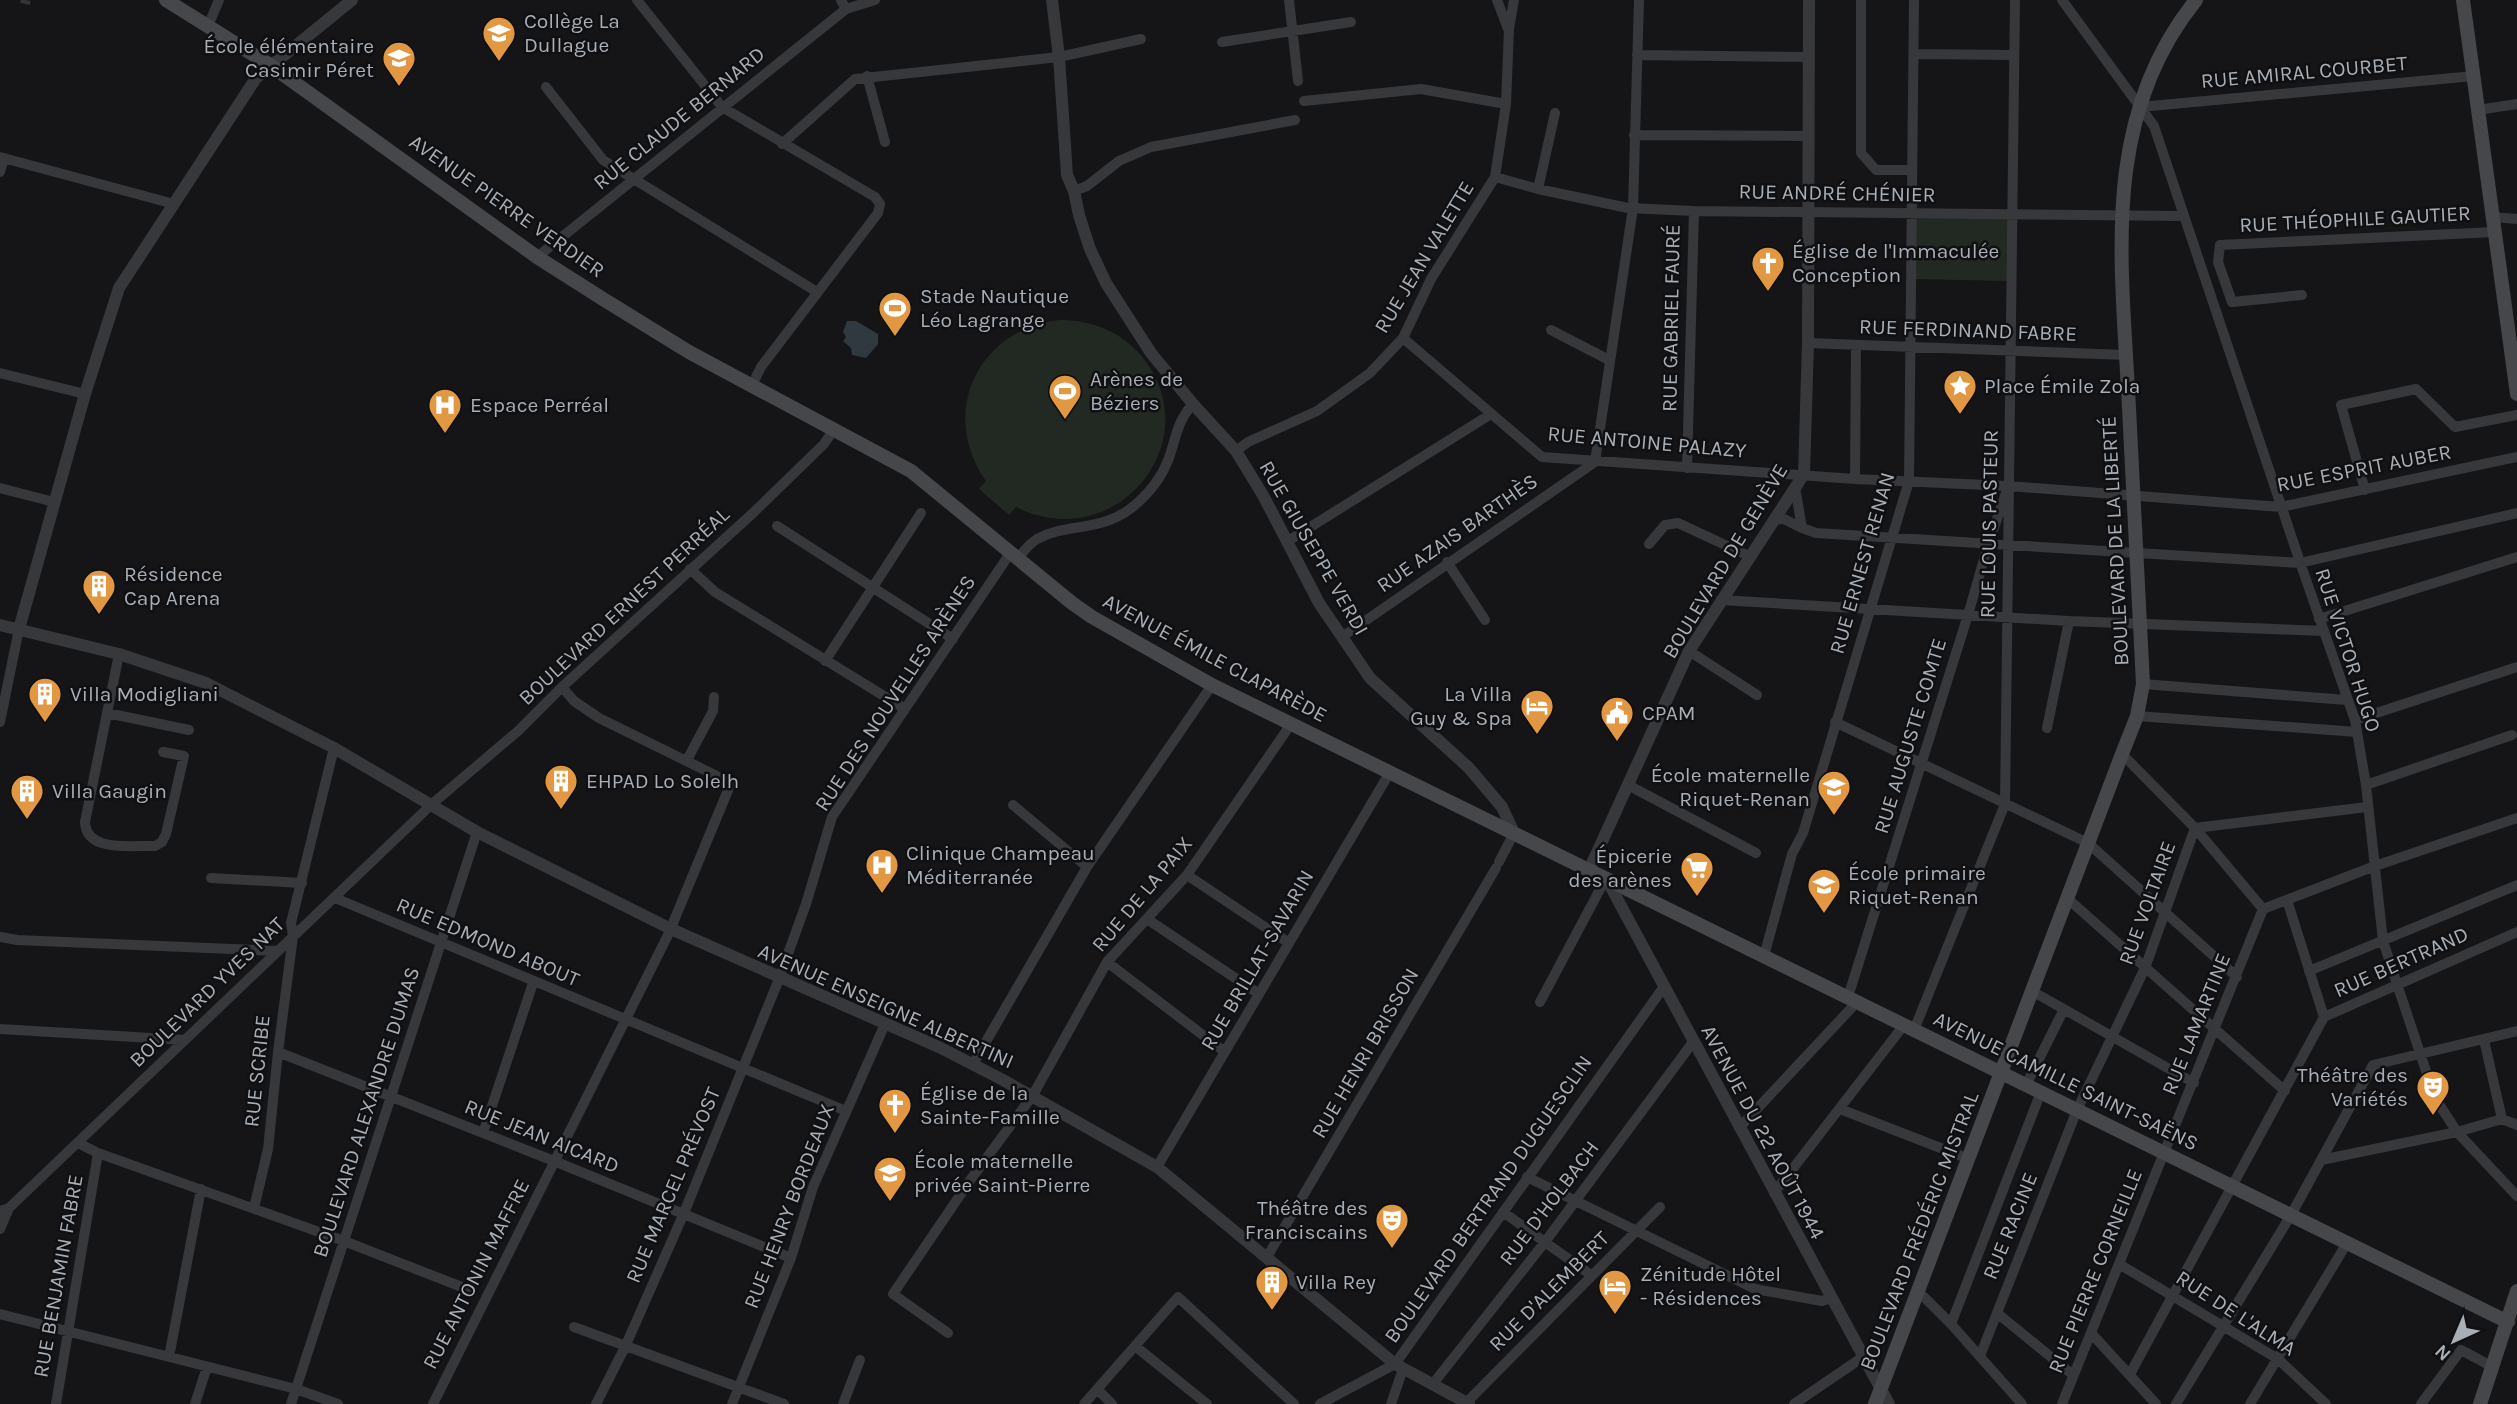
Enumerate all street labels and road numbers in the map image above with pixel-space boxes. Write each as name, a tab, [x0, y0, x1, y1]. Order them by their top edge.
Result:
street label: RUE CLAUDE BERNARD	[589, 42, 769, 194]
street label: RUE AMIRAL COURBET	[2200, 51, 2409, 93]
street label: AVENUE PIERRE VERDIER	[405, 129, 609, 283]
street label: RUE JEAN VALETTE	[1369, 177, 1479, 337]
street label: RUE ANDRÉ CHÉNIER	[1738, 179, 1936, 207]
street label: RUE THÉOPHILE GAUTIER	[2239, 201, 2471, 237]
street label: RUE GABRIEL FAURÉ	[1657, 224, 1685, 412]
street label: RUE FERDINAND FABRE	[1859, 314, 2077, 346]
street label: BOULEVARD DE LA LIBERTÉ	[2096, 415, 2134, 667]
street label: RUE ANTOINE PALAZY	[1547, 421, 1748, 463]
street label: RUE LOUIS PASTEUR	[1975, 430, 2003, 618]
street label: RUE ESPRIT AUBER	[2275, 439, 2453, 497]
street label: RUE GIUSEPPE VERDI	[1254, 457, 1374, 639]
street label: BOULEVARD DE GENÈVE	[1657, 459, 1793, 663]
street label: RUE AZAIS BARTHÈS	[1372, 469, 1542, 597]
street label: RUE ERNEST RENAN	[1825, 469, 1899, 657]
street label: BOULEVARD ERNEST PERRÉAL	[514, 502, 734, 710]
street label: RUE VICTOR HUGO	[2310, 565, 2386, 735]
street label: RUE DES NOUVELLES ARÈNES	[810, 570, 980, 816]
street label: AVENUE ÉMILE CLAPARÈDE	[1099, 589, 1331, 727]
street label: RUE AUGUSTE COMTE	[1869, 635, 1951, 837]
street label: RUE DE LA PAIX	[1087, 831, 1197, 957]
street label: RUE VOLTAIRE	[2114, 838, 2180, 968]
street label: RUE BRILLAT-SAVARIN	[1196, 866, 1318, 1054]
street label: RUE EDMOND ABOUT	[393, 893, 584, 992]
street label: BOULEVARD YVES NAT	[125, 912, 290, 1072]
street label: RUE BERTRAND	[2330, 922, 2472, 1002]
street label: AVENUE ENSEIGNE ALBERTINI	[754, 939, 1018, 1073]
street label: RUE LAMARTINE	[2157, 950, 2235, 1098]
street label: BOULEVARD ALEXANDRE DUMAS	[308, 964, 424, 1260]
street label: RUE HENRI BRISSON	[1307, 964, 1423, 1142]
street label: AVENUE CAMILLE SAINT-SAËNS	[1930, 1006, 2202, 1156]
street label: RUE SCRIBE	[239, 1014, 275, 1128]
street label: AVENUE DU 22 AOÛT 1944	[1696, 1021, 1830, 1243]
street label: BOULEVARD BERTRAND DUGUESCLIN	[1379, 1051, 1597, 1347]
street label: RUE MARCEL PRÉVOST	[621, 1083, 725, 1286]
street label: BOULEVARD FRÉDÉRIC MISTRAL	[1855, 1088, 1983, 1374]
street label: RUE JEAN AICARD	[461, 1094, 623, 1178]
street label: RUE HENRY BORDEAUX	[739, 1100, 839, 1312]
street label: RUE D'HOLBACH	[1494, 1136, 1604, 1270]
street label: RUE PIERRE CORNEILLE	[2043, 1165, 2147, 1377]
street label: RUE RACINE	[1978, 1169, 2042, 1283]
street label: RUE BENJAMIN FABRE	[28, 1173, 88, 1379]
street label: RUE ANTONIN MAFFRE	[418, 1175, 534, 1373]
street label: RUE D'ALEMBERT	[1484, 1226, 1614, 1356]
street label: RUE DE L'ALMA	[2171, 1265, 2301, 1361]

